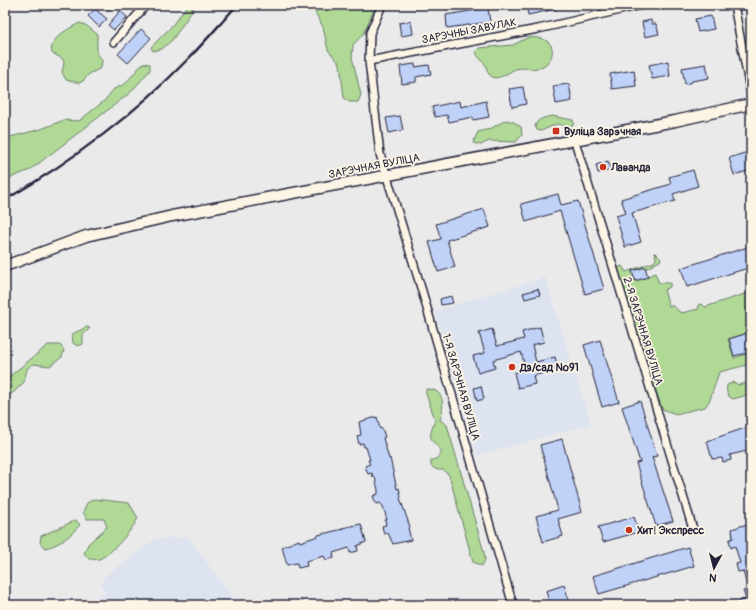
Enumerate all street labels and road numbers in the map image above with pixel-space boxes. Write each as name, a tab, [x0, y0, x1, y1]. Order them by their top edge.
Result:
street label: ЗАРЭЧНЫ ЗАВУЛАК	[420, 15, 518, 47]
street label: ЗАРЭЧНАЯ ВУЛІЦА	[327, 151, 421, 181]
street label: 2-Я ЗАРЭЧНАЯ ВУЛІЦА	[620, 275, 666, 387]
street label: 1-Я ЗАРЭЧНАЯ ВУЛІЦА	[440, 332, 482, 442]

